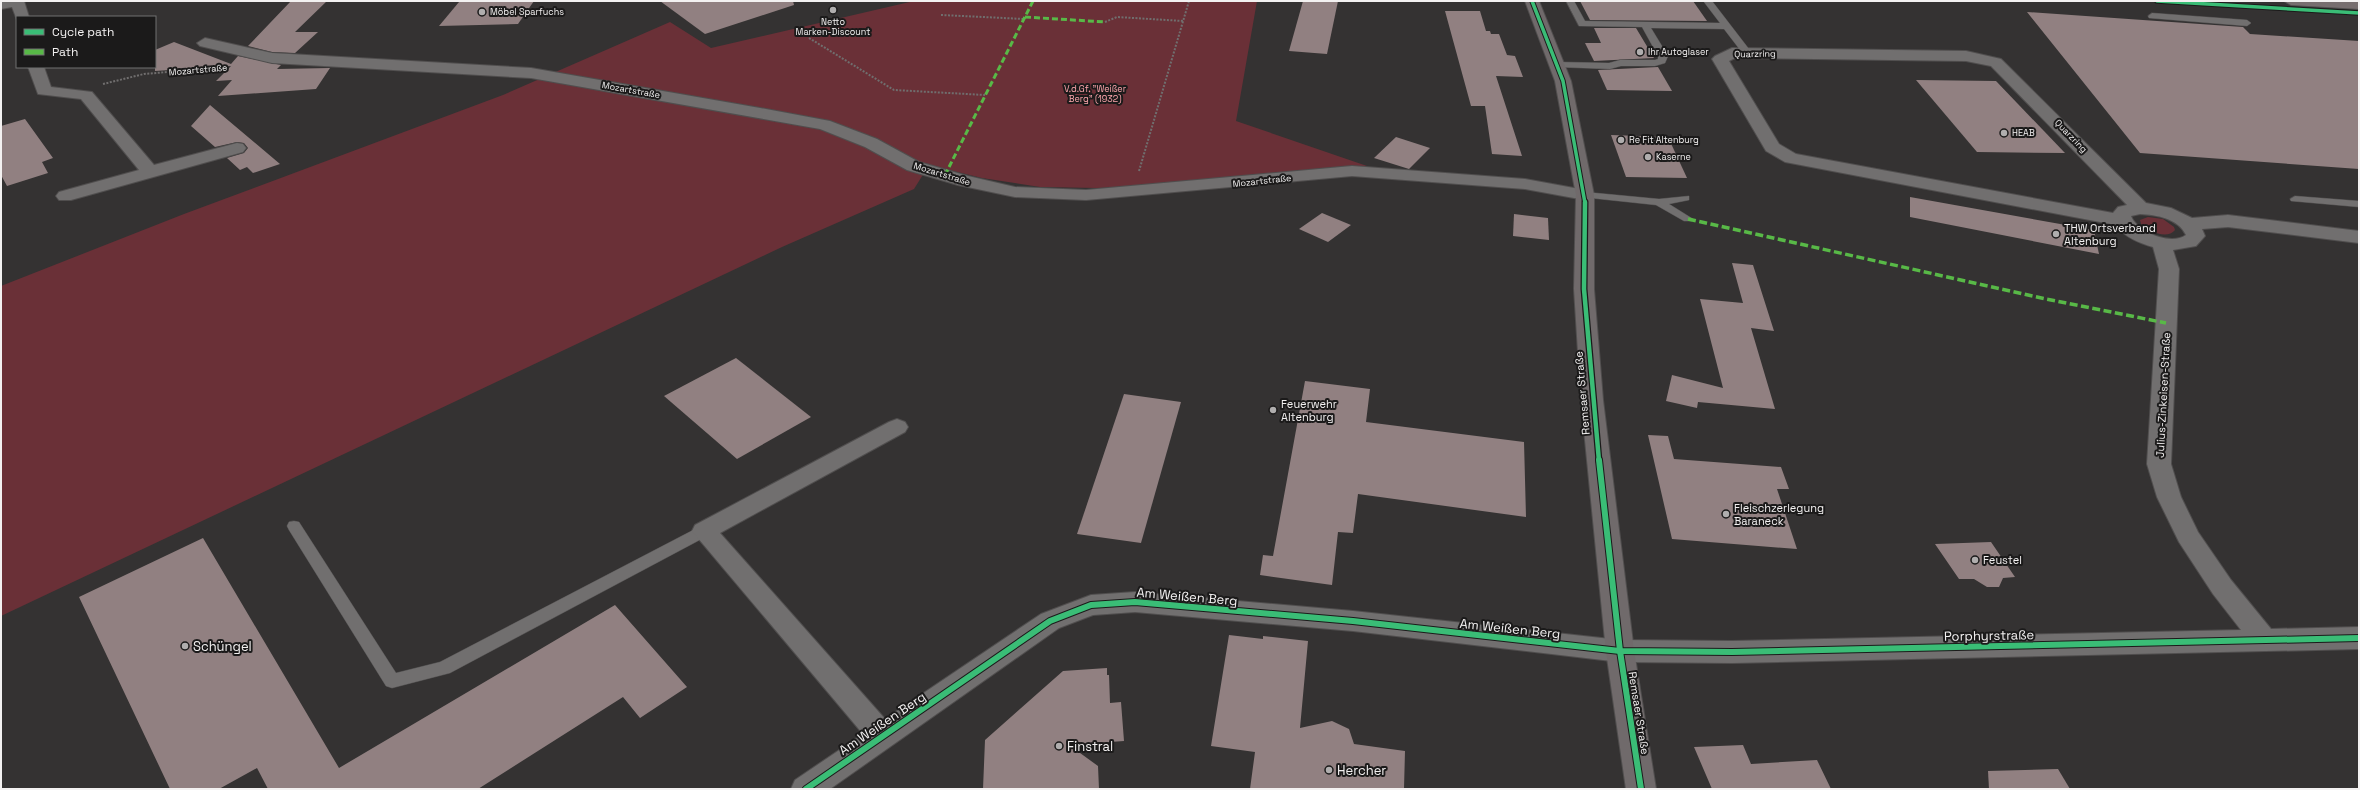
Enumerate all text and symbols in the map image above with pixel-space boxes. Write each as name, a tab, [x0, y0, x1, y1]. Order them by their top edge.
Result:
marker: Netto Marken-Discount	[828, 5, 838, 15]
place label: Möbel Sparfuchs	[490, 6, 564, 18]
marker: Möbel Sparfuchs	[477, 7, 487, 17]
legend	[16, 16, 156, 68]
place label: Netto Marken-Discount	[796, 16, 870, 38]
text: Cycle path	[52, 24, 114, 40]
text: Path	[52, 44, 78, 60]
place label: Ihr Autoglaser	[1648, 46, 1709, 58]
marker: Ihr Autoglaser	[1635, 47, 1645, 57]
street label: Quarzring	[1734, 48, 1776, 60]
street label: Mozartstraße	[168, 61, 228, 79]
street label: Mozartstraße	[601, 79, 661, 101]
park label: V.d.Gf. "Weißer Berg" (1932)	[1064, 83, 1127, 105]
street label: Quarzring	[2052, 117, 2090, 155]
place label: HEAB	[2012, 127, 2035, 139]
marker: HEAB	[1999, 128, 2009, 138]
place label: Re Fit Altenburg	[1629, 134, 1699, 146]
marker: Re Fit Altenburg	[1616, 135, 1626, 145]
place label: Kaserne	[1656, 151, 1691, 163]
marker: Kaserne	[1643, 152, 1653, 162]
street label: Mozartstraße	[912, 160, 972, 188]
street label: Mozartstraße	[1232, 172, 1292, 190]
place label: THW Ortsverband Altenburg	[2064, 221, 2156, 248]
marker: THW Ortsverband Altenburg	[2051, 229, 2061, 239]
street label: Julius-Zinkeisen-Straße	[2153, 332, 2173, 458]
street label: Remsaer Straße	[1571, 351, 1593, 435]
place label: Feuerwehr Altenburg	[1281, 397, 1337, 424]
marker: Feuerwehr Altenburg	[1268, 405, 1278, 415]
place label: Fleischzerlegung Baraneck	[1734, 501, 1824, 528]
marker: Fleischzerlegung Baraneck	[1721, 509, 1731, 519]
place label: Feustel	[1983, 553, 2022, 567]
marker: Feustel	[1970, 555, 1980, 565]
street label: Am Weißen Berg	[1136, 584, 1238, 609]
street label: Am Weißen Berg	[1459, 615, 1561, 642]
street label: Porphyrstraße	[1944, 626, 2034, 645]
place label: Schüngel	[193, 638, 252, 655]
marker: Schüngel	[180, 641, 190, 651]
street label: Remsaer Straße	[1626, 671, 1652, 755]
street label: Am Weißen Berg	[836, 688, 929, 759]
place label: Finstral	[1067, 738, 1113, 755]
marker: Finstral	[1054, 741, 1064, 751]
place label: Hercher	[1337, 762, 1386, 779]
marker: Hercher	[1324, 765, 1334, 775]

